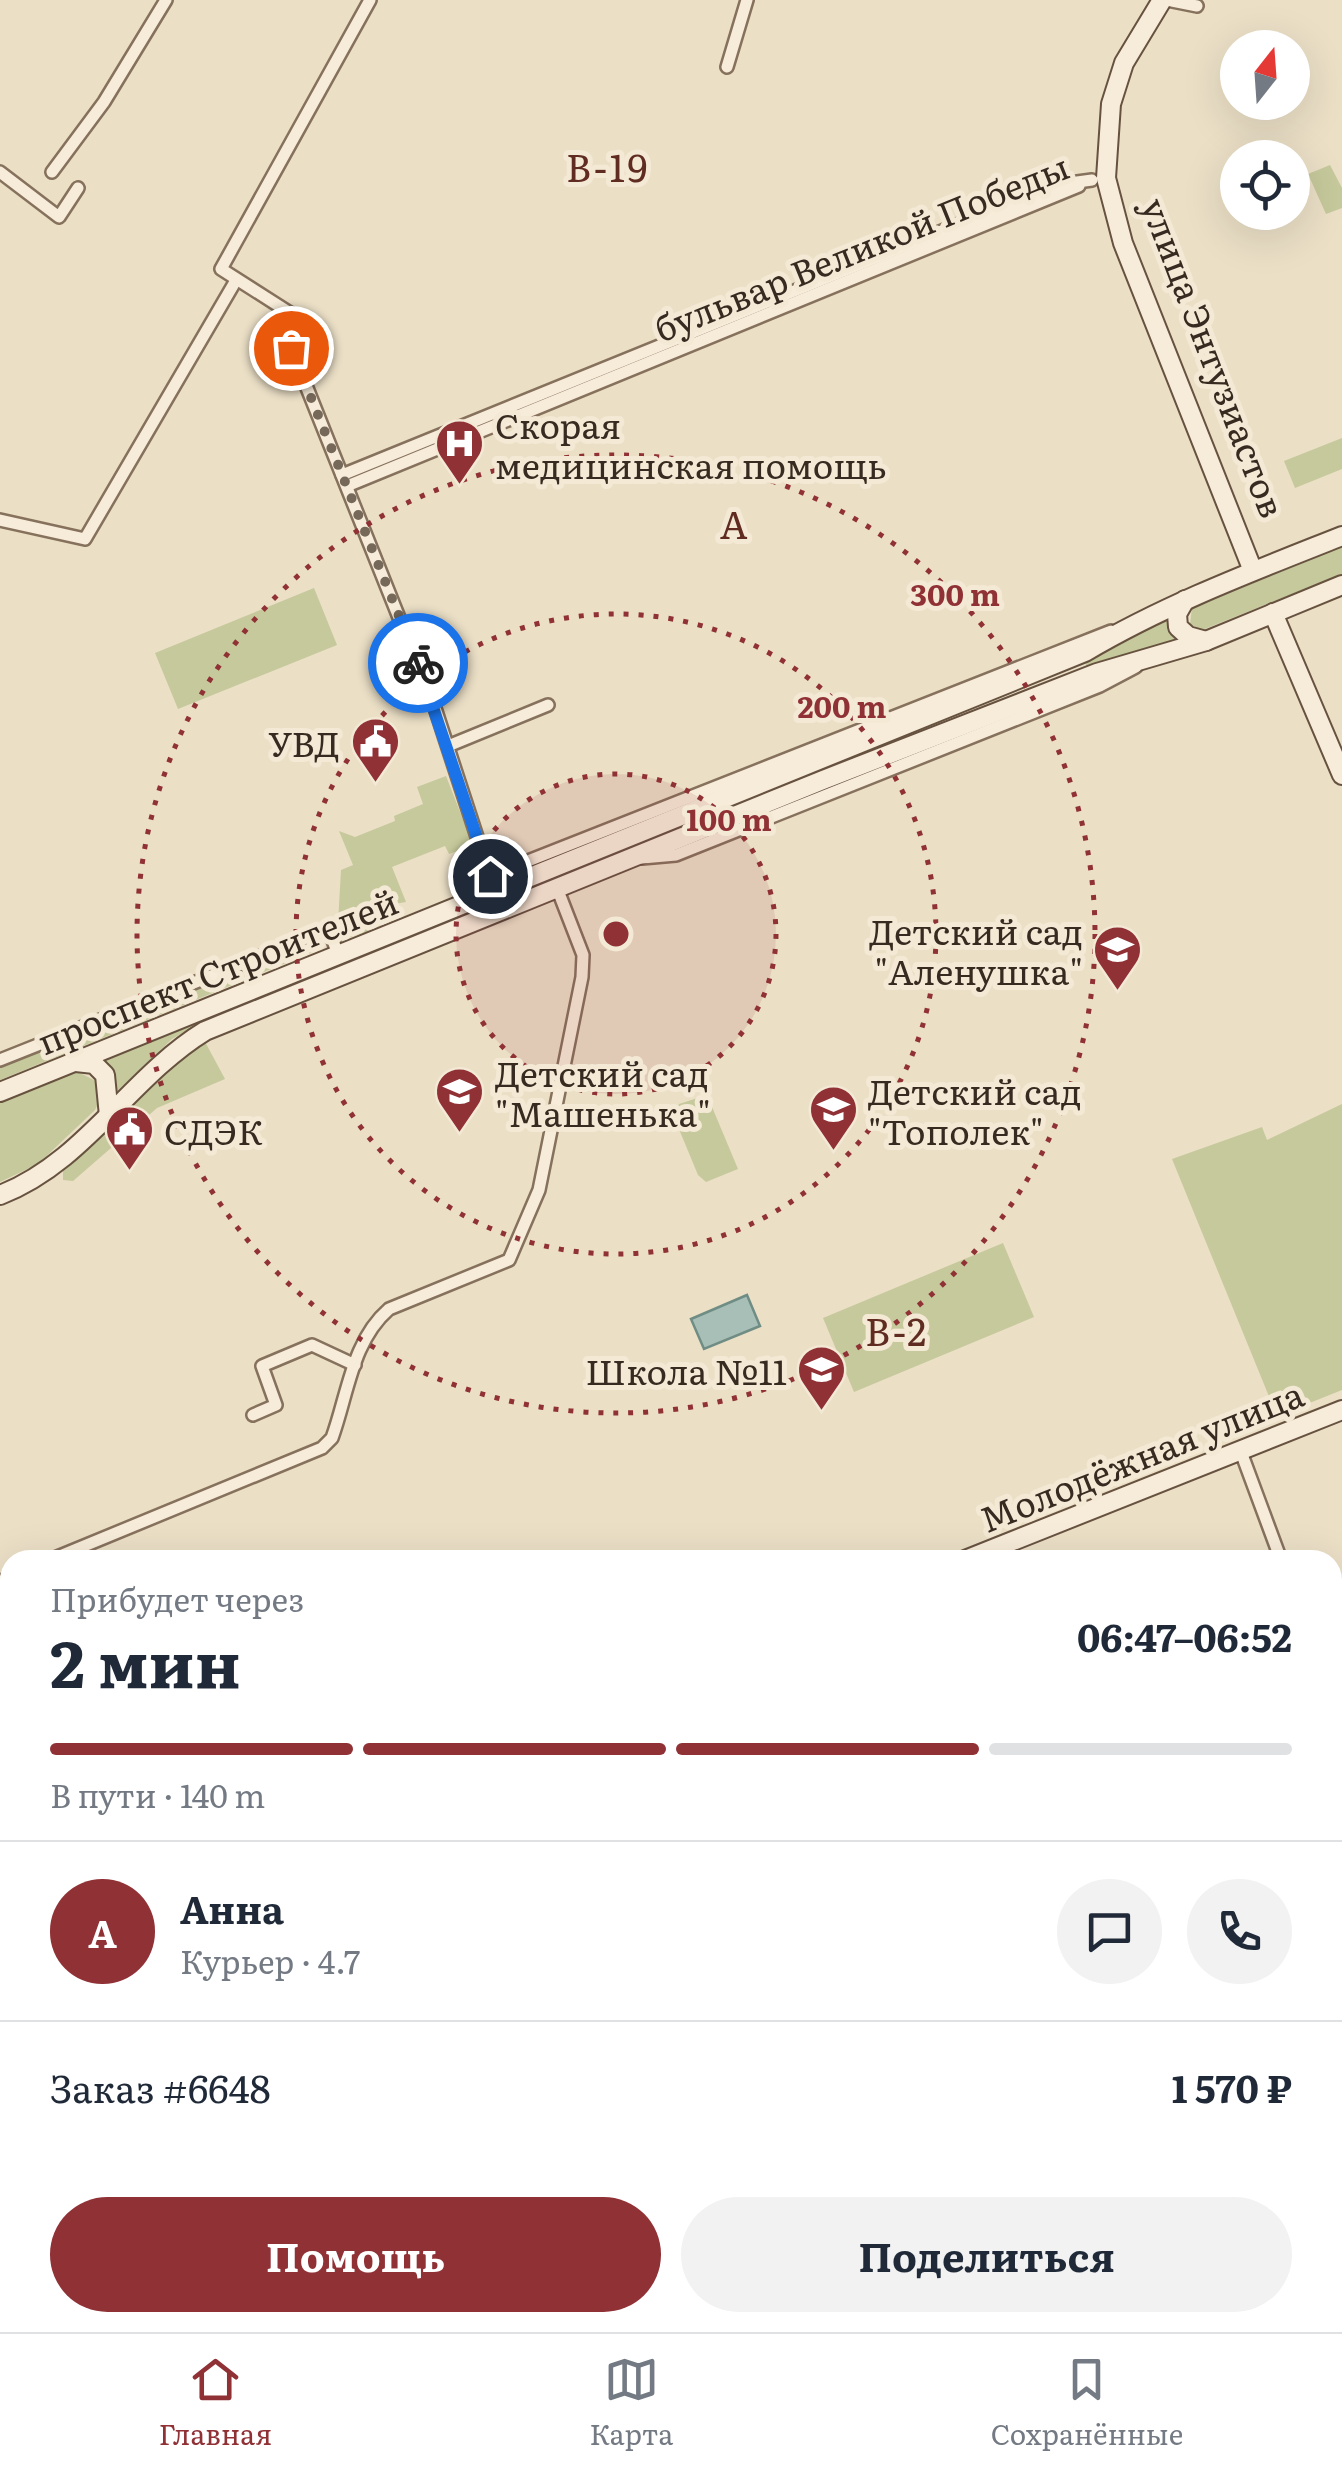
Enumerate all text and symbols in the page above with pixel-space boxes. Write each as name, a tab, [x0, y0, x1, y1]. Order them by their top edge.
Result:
north arrow	[1220, 30, 1310, 120]
map controls	[1220, 30, 1310, 230]
district label: В-19	[566, 137, 650, 194]
street label: бульвар Великой Победы	[646, 139, 1076, 353]
button: locate	[1220, 140, 1310, 230]
street label: улица Энтузиастов	[1130, 189, 1300, 525]
pin	[249, 306, 334, 391]
icon: bag	[264, 321, 319, 376]
place label: Скорая медицинская помощь	[495, 398, 886, 490]
hospital icon: Скорая медицинская помощь	[434, 418, 486, 486]
district label: А	[720, 494, 750, 551]
text: 300 m	[910, 571, 1000, 615]
courier	[368, 613, 468, 713]
icon: bike	[391, 636, 446, 691]
text: 200 m	[798, 683, 887, 727]
place label: УВД	[268, 716, 340, 768]
public building icon: УВД	[349, 716, 401, 784]
text: 100 m	[686, 796, 772, 840]
pin	[448, 834, 533, 919]
icon: home	[463, 849, 518, 904]
street label: проспект Строителей	[29, 874, 405, 1066]
place label: Детский сад "Аленушка"	[869, 904, 1083, 996]
centre of rings	[598, 916, 634, 952]
school or university icon: Детский сад "Аленушка"	[1092, 924, 1144, 992]
place label: Детский сад "Машенька"	[495, 1046, 711, 1138]
place label: Детский сад "Тополек"	[868, 1064, 1082, 1156]
school or university icon: Детский сад "Машенька"	[434, 1066, 486, 1134]
school or university icon: Детский сад "Тополек"	[807, 1084, 859, 1152]
public building icon: СДЭК	[103, 1104, 155, 1172]
place label: СДЭК	[164, 1104, 263, 1156]
district label: В-2	[865, 1301, 929, 1358]
place label: Школа №11	[586, 1344, 787, 1396]
school or university icon: Школа №11	[796, 1344, 848, 1412]
street label: Молодёжная улица	[971, 1366, 1311, 1544]
text: Прибудет через	[50, 1574, 304, 1622]
text: 06:47–06:52	[1077, 1607, 1292, 1664]
text: 2 мин	[50, 1611, 241, 1708]
text: В пути · 140 m	[50, 1770, 265, 1818]
text: Анна	[180, 1879, 284, 1936]
button: chat	[1057, 1879, 1162, 1984]
button: phone	[1187, 1879, 1292, 1984]
text: А	[88, 1903, 117, 1960]
text: Курьер · 4.7	[180, 1936, 360, 1984]
text: Заказ #6648	[50, 2058, 271, 2115]
text: 1 570 ₽	[1172, 2058, 1292, 2115]
button: Помощь	[50, 2197, 661, 2312]
button: Поделиться	[681, 2197, 1292, 2312]
tab: Главная	[159, 2352, 272, 2454]
tab: Карта	[589, 2352, 673, 2454]
tab: Сохранённые	[991, 2352, 1183, 2454]

